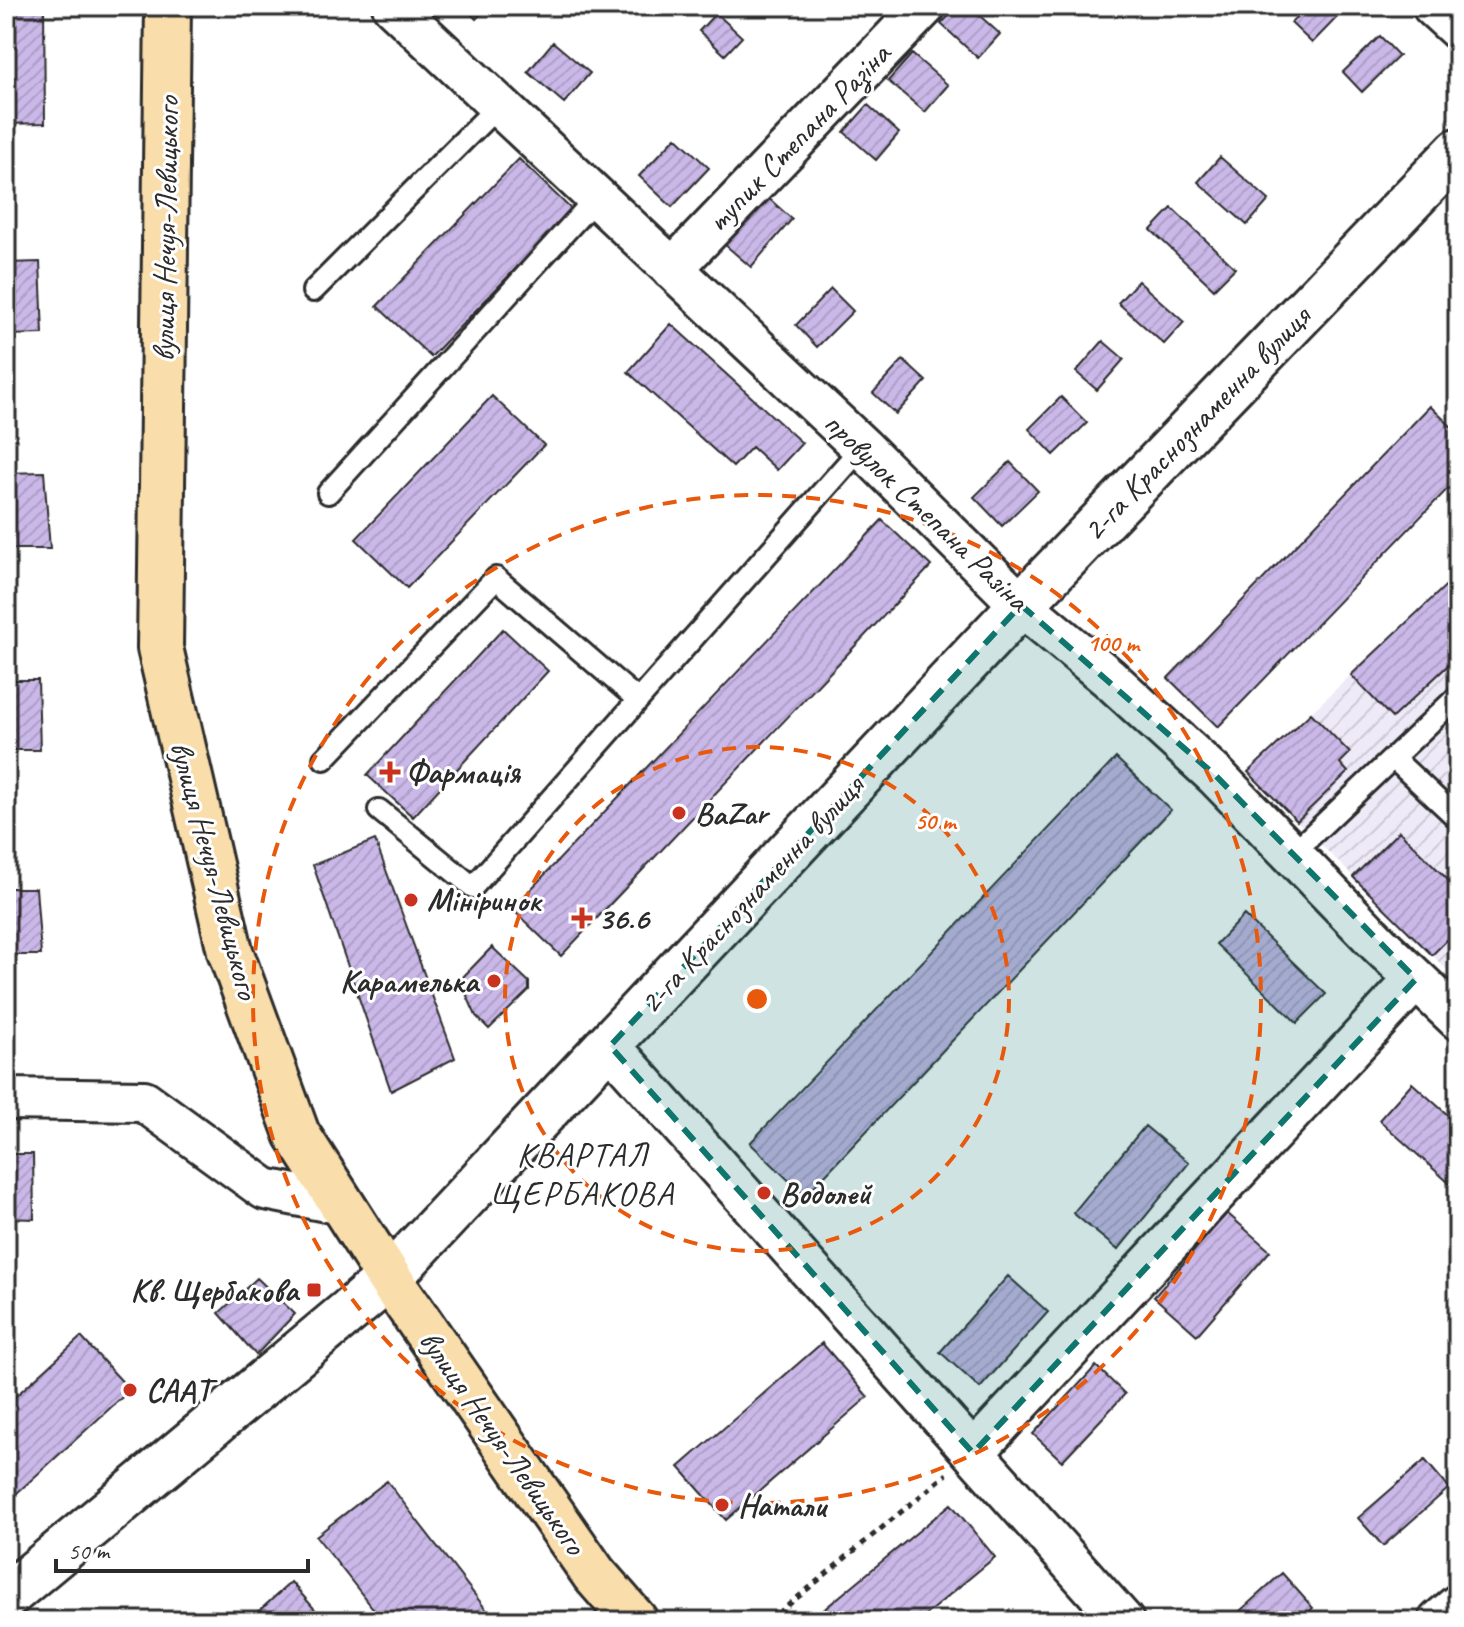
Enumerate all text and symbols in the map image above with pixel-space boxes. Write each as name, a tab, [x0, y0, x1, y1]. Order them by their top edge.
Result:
street label: тупик Степана Разіна	[698, 33, 900, 241]
street label: вулиця Нечуя-Левицького	[143, 94, 188, 362]
street label: 2-га Краснознаменна вулиця	[1073, 296, 1321, 550]
street label: провулок Степана Разіна	[815, 403, 1040, 622]
text: 100 m	[1087, 628, 1141, 658]
street label: вулиця Нечуя-Левицького	[160, 737, 269, 1005]
place label: Фармація	[406, 752, 522, 793]
marker: Фармація	[381, 763, 399, 781]
street label: 2-га Краснознаменна вулиця	[630, 765, 874, 1022]
place label: BaZar	[695, 793, 771, 834]
marker: BaZar	[670, 804, 688, 822]
text: 50 m	[915, 806, 958, 836]
place label: Мініринок	[427, 880, 543, 921]
marker: Мініринок	[402, 891, 420, 909]
place label: 36.6	[598, 898, 651, 939]
marker: 36.6	[573, 909, 591, 927]
place label: Карамелька	[340, 961, 481, 1002]
marker: Карамелька	[485, 972, 503, 990]
centre of rings	[743, 985, 771, 1013]
district label: КВАРТАЛ ЩЕРБАКОВА	[491, 1133, 675, 1215]
place label: Водолей	[780, 1173, 873, 1214]
marker: Водолей	[755, 1184, 773, 1202]
place label: Кв. Щербакова	[130, 1270, 301, 1311]
marker: Кв. Щербакова	[305, 1281, 323, 1299]
street label: вулиця Нечуя-Левицького	[410, 1322, 596, 1564]
place label: СААТ	[146, 1370, 218, 1411]
marker: СААТ	[121, 1381, 139, 1399]
place label: Натали	[738, 1485, 828, 1526]
marker: Натали	[713, 1496, 731, 1514]
scale bar	[56, 1523, 308, 1573]
text: 50 m	[68, 1536, 111, 1566]

